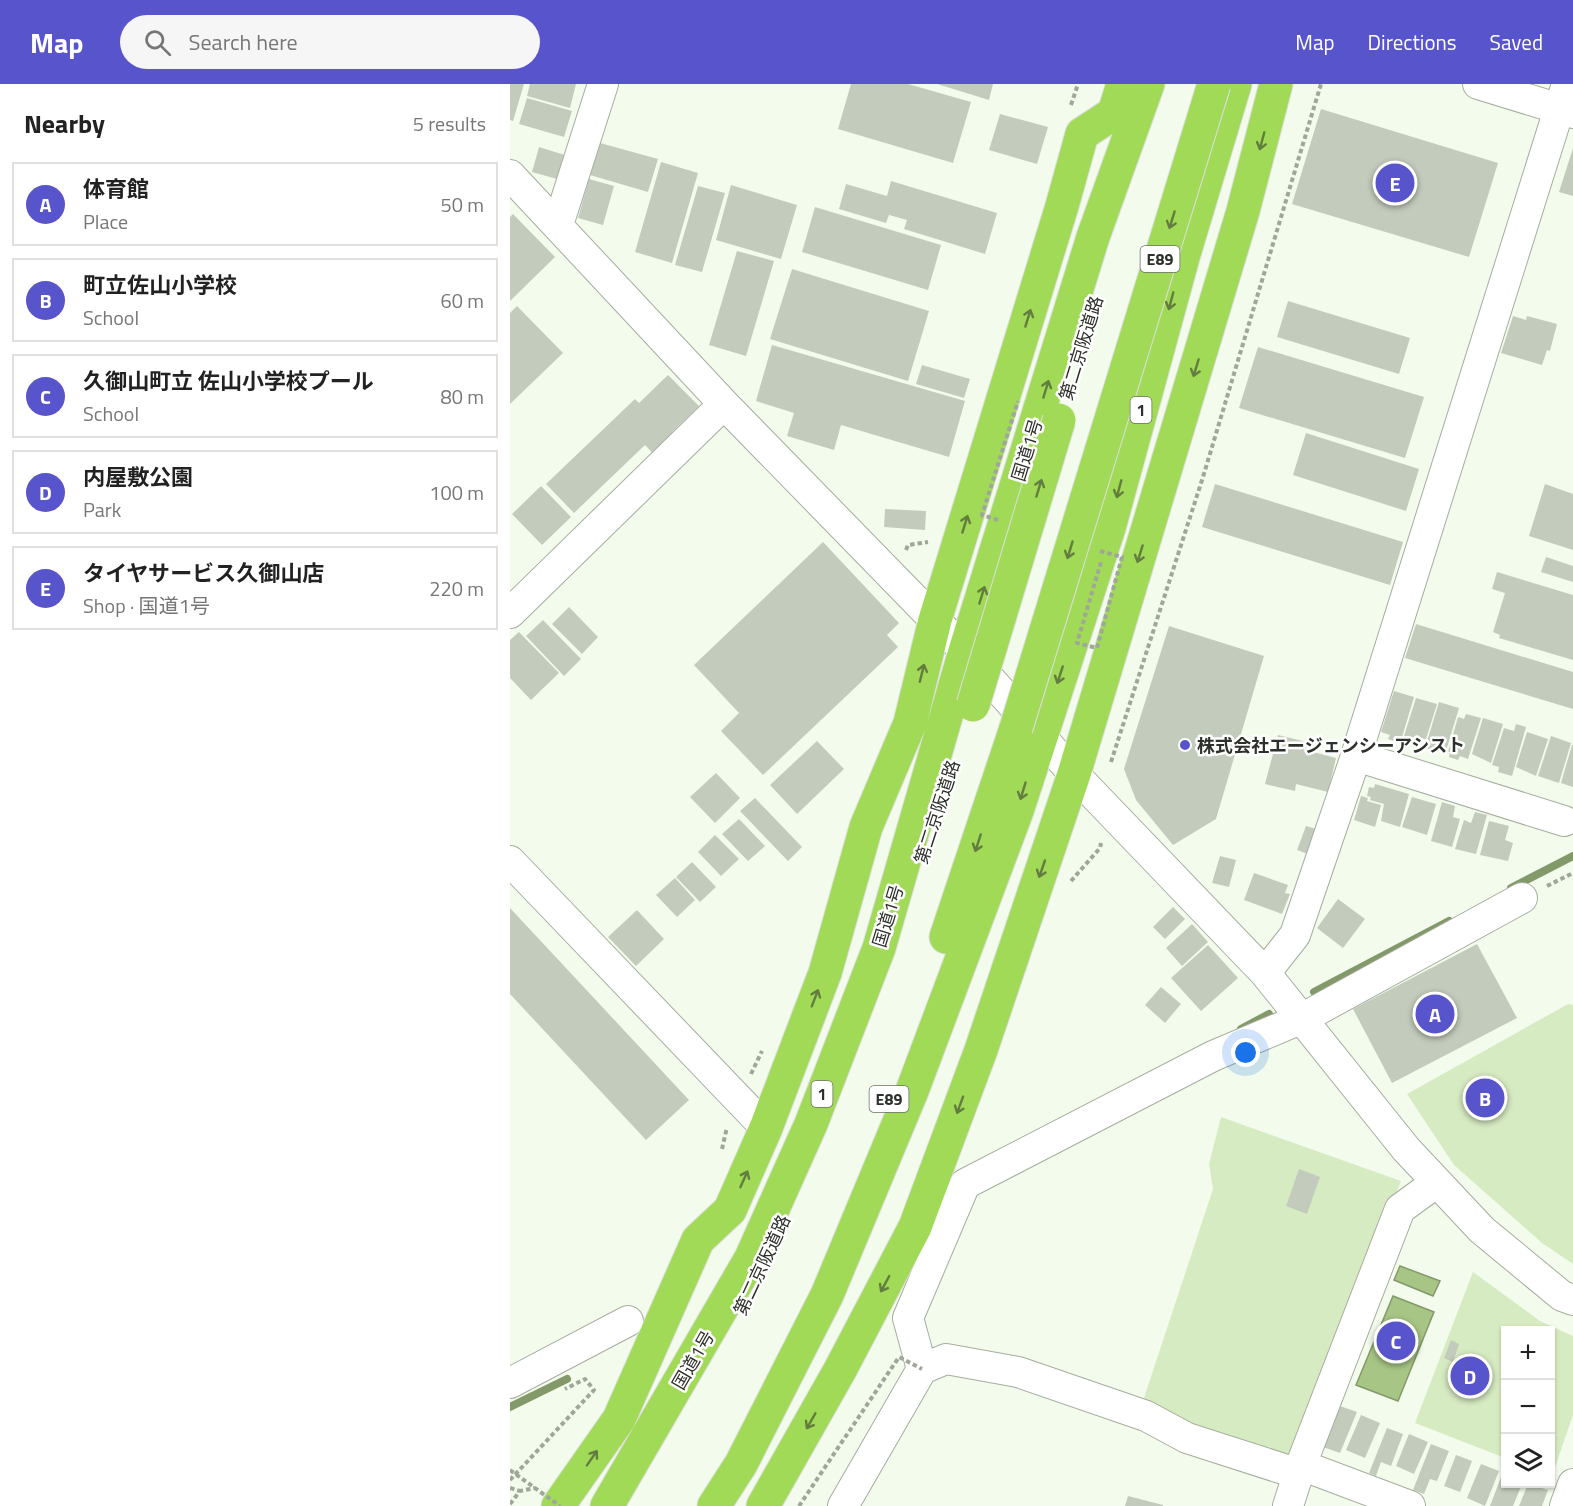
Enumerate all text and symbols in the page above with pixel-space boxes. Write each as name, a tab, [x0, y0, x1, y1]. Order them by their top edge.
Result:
search box	[120, 15, 540, 69]
text: Map	[30, 21, 84, 64]
text: Search here	[189, 25, 298, 59]
icon: search	[141, 26, 174, 59]
text: Map	[1295, 26, 1335, 58]
text: Directions	[1368, 26, 1457, 58]
text: Saved	[1490, 26, 1543, 58]
text: Nearby	[24, 104, 105, 143]
text: 5 results	[413, 108, 486, 139]
one-way arrow	[1255, 131, 1267, 150]
pin: E	[1376, 160, 1414, 206]
text: 体育館	[83, 172, 149, 206]
text: A	[39, 189, 52, 220]
text: 50 m	[440, 189, 484, 220]
text: Place	[83, 206, 128, 237]
one-way arrow	[1166, 210, 1177, 229]
road number: E89	[1140, 246, 1180, 272]
text: 町立佐山小学校	[83, 268, 237, 302]
text: B	[39, 285, 52, 316]
text: 60 m	[440, 285, 484, 316]
street label: 第二京阪道路	[1052, 292, 1110, 404]
one-way arrow	[1165, 292, 1177, 311]
text: School	[83, 302, 139, 333]
one-way arrow	[1023, 309, 1034, 328]
one-way arrow	[1190, 358, 1201, 377]
text: 久御山町立 佐山小学校プール	[83, 364, 374, 398]
one-way arrow	[1041, 380, 1052, 399]
text: C	[40, 381, 51, 412]
text: 80 m	[440, 381, 484, 412]
road number: 1	[1130, 397, 1152, 423]
text: School	[83, 398, 139, 429]
street label: 国道1号	[1005, 415, 1049, 485]
text: 内屋敷公園	[83, 460, 193, 494]
text: D	[39, 477, 52, 508]
text: 100 m	[429, 477, 484, 508]
one-way arrow	[1034, 479, 1045, 498]
one-way arrow	[1113, 480, 1125, 499]
text: Park	[83, 494, 121, 525]
one-way arrow	[960, 515, 971, 534]
one-way arrow	[1064, 540, 1075, 559]
one-way arrow	[1134, 545, 1145, 564]
text: タイヤサービス久御山店	[83, 556, 324, 590]
text: E	[40, 573, 51, 604]
text: 220 m	[429, 573, 484, 604]
one-way arrow	[977, 586, 988, 605]
text: Shop · 国道1号	[83, 590, 210, 621]
one-way arrow	[917, 664, 929, 683]
one-way arrow	[1054, 665, 1065, 684]
place label: 株式会社エージェンシーアシスト	[1197, 732, 1465, 759]
marker: 株式会社エージェンシーアシスト	[1178, 738, 1192, 752]
street label: 第二京阪道路	[907, 756, 967, 868]
one-way arrow	[1017, 781, 1028, 800]
one-way arrow	[972, 833, 983, 852]
one-way arrow	[1035, 859, 1046, 878]
street label: 国道1号	[866, 881, 910, 951]
one-way arrow	[811, 989, 822, 1007]
pin: A	[1416, 992, 1454, 1036]
your location	[1231, 1038, 1260, 1067]
pin: B	[1466, 1076, 1504, 1120]
road number: 1	[812, 1081, 832, 1107]
road number: E89	[870, 1086, 908, 1112]
one-way arrow	[954, 1095, 965, 1114]
one-way arrow	[739, 1170, 750, 1189]
street label: 第二京阪道路	[727, 1210, 797, 1320]
one-way arrow	[879, 1275, 890, 1293]
pin: C	[1376, 1318, 1416, 1364]
street label: 国道1号	[665, 1325, 721, 1395]
map controls	[1501, 1326, 1555, 1488]
button: +	[1501, 1326, 1555, 1380]
pin: D	[1450, 1354, 1490, 1398]
button: −	[1501, 1380, 1555, 1434]
one-way arrow	[805, 1411, 816, 1429]
button: layers	[1501, 1434, 1555, 1488]
one-way arrow	[586, 1450, 598, 1467]

